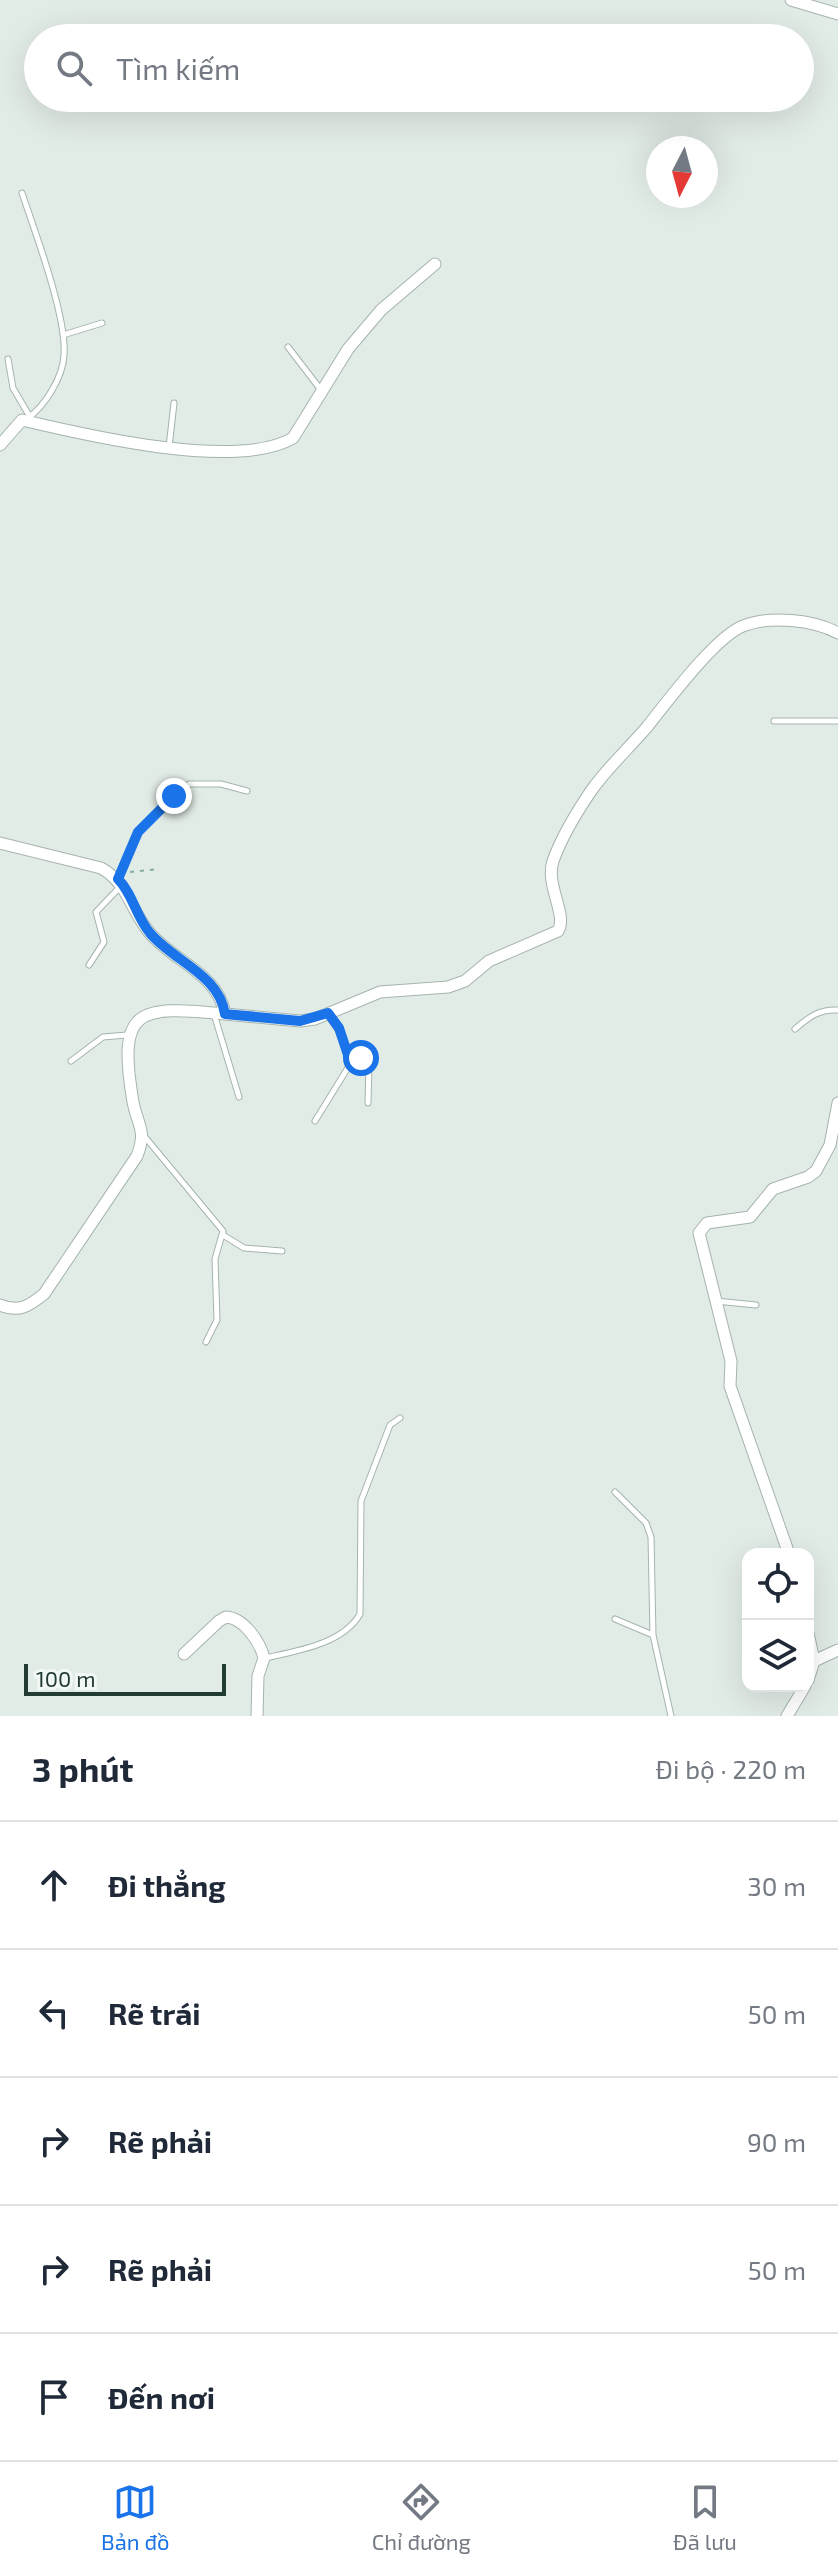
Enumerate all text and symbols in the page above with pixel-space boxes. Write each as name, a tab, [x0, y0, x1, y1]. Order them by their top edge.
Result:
search box	[24, 24, 814, 112]
icon: search	[52, 46, 96, 90]
text: Tìm kiếm	[116, 50, 240, 86]
north arrow	[646, 136, 718, 208]
route end	[156, 778, 192, 814]
route start	[343, 1040, 379, 1076]
map controls	[742, 1548, 814, 1692]
button: locate	[742, 1548, 814, 1620]
button: layers	[742, 1620, 814, 1692]
scale bar	[24, 1660, 226, 1696]
text: 100 m	[36, 1665, 95, 1691]
text: 3 phút	[32, 1748, 134, 1789]
text: Đi bộ · 220 m	[656, 1753, 806, 1784]
icon: ahead	[32, 1863, 76, 1907]
text: Đi thẳng	[108, 1867, 226, 1903]
text: 30 m	[747, 1870, 806, 1901]
icon: left	[32, 1991, 76, 2035]
text: Rẽ trái	[108, 1995, 201, 2031]
text: 50 m	[748, 1998, 806, 2029]
icon: right	[32, 2119, 76, 2163]
text: Rẽ phải	[108, 2123, 212, 2159]
text: 90 m	[747, 2126, 806, 2157]
icon: right	[32, 2247, 76, 2291]
text: Rẽ phải	[108, 2251, 212, 2287]
text: 50 m	[748, 2254, 806, 2285]
icon: arrive	[32, 2375, 76, 2419]
text: Đến nơi	[108, 2379, 215, 2415]
tab: Bản đồ	[101, 2480, 170, 2554]
tab: Chỉ đường	[372, 2480, 471, 2554]
tab: Đã lưu	[673, 2480, 737, 2554]

